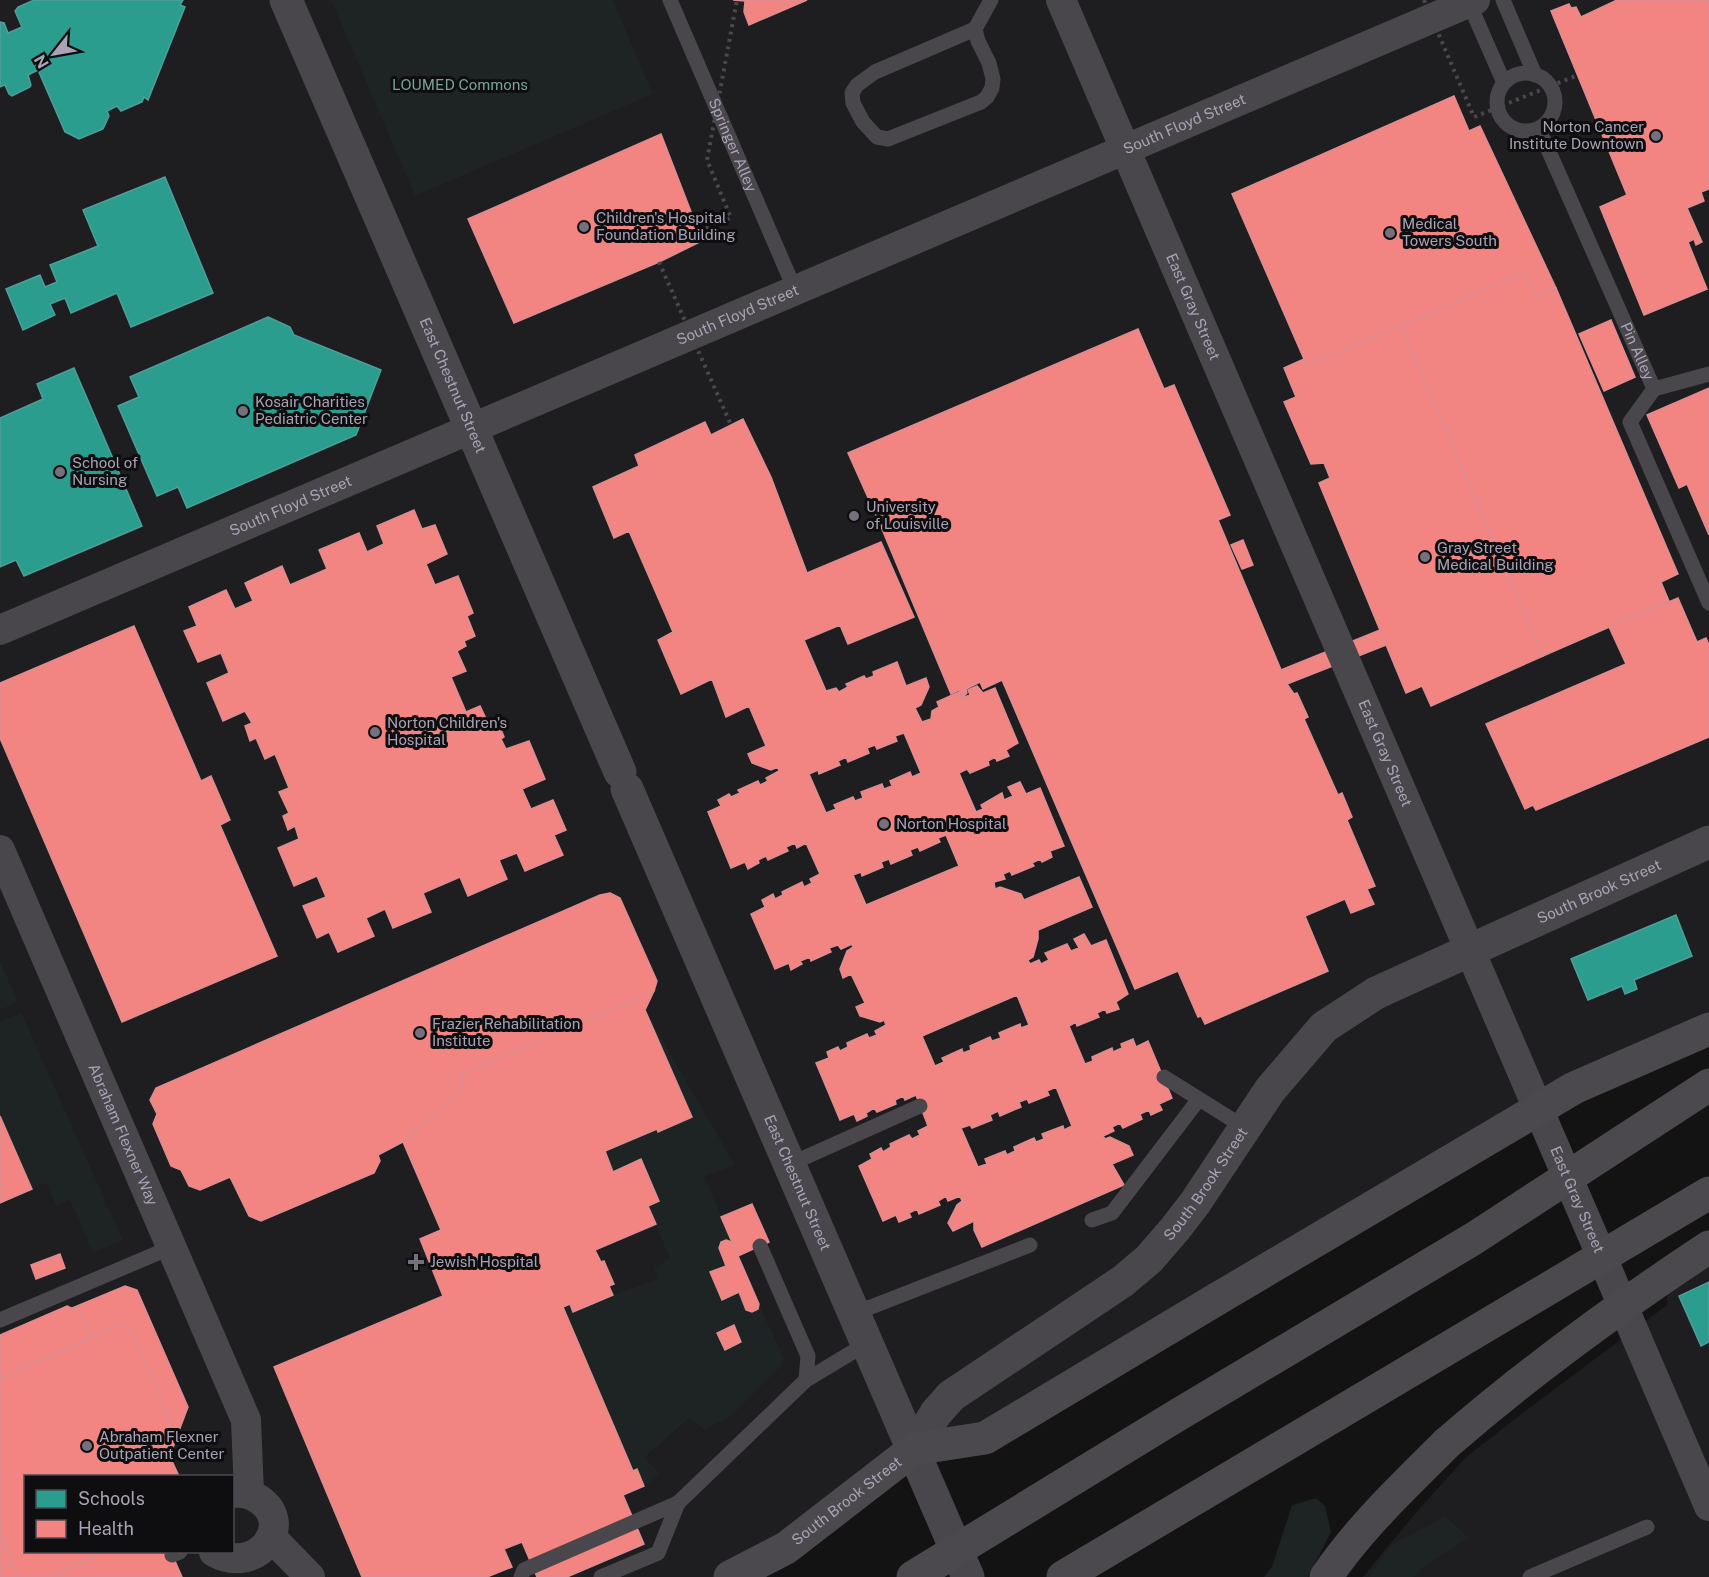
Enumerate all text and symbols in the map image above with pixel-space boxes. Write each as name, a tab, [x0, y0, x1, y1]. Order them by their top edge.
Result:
north arrow	[24, 24, 84, 84]
text: N	[30, 51, 53, 72]
park label: LOUMED Commons	[392, 76, 528, 93]
street label: South Floyd Street	[1121, 90, 1248, 157]
street label: Springer Alley	[705, 96, 761, 194]
place label: Norton Cancer Institute Downtown	[1509, 118, 1644, 152]
marker: Norton Cancer Institute Downtown	[1649, 129, 1663, 143]
place label: Children's Hospital Foundation Building	[596, 209, 736, 243]
place label: Medical Towers South	[1402, 215, 1497, 249]
marker: Children's Hospital Foundation Building	[577, 220, 591, 234]
marker: Medical Towers South	[1383, 226, 1397, 240]
street label: East Gray Street	[1163, 251, 1224, 363]
street label: South Floyd Street	[674, 281, 801, 348]
street label: East Chestnut Street	[416, 315, 490, 456]
street label: Pin Alley	[1618, 320, 1658, 382]
place label: Kosair Charities Pediatric Center	[255, 393, 368, 427]
marker: Kosair Charities Pediatric Center	[236, 404, 250, 418]
place label: School of Nursing	[72, 454, 138, 488]
marker: School of Nursing	[53, 465, 67, 479]
street label: South Floyd Street	[227, 472, 354, 539]
place label: University of Louisville	[866, 498, 949, 532]
marker: University of Louisville	[847, 509, 861, 523]
place label: Gray Street Medical Building	[1437, 539, 1554, 573]
marker: Gray Street Medical Building	[1418, 550, 1432, 564]
street label: East Gray Street	[1355, 697, 1416, 809]
place label: Norton Children's Hospital	[387, 714, 507, 748]
marker: Norton Children's Hospital	[368, 725, 382, 739]
place label: Norton Hospital	[896, 815, 1006, 832]
marker: Norton Hospital	[877, 817, 891, 831]
street label: South Brook Street	[1534, 856, 1664, 927]
place label: Frazier Rehabilitation Institute	[432, 1015, 580, 1049]
marker: Frazier Rehabilitation Institute	[413, 1026, 427, 1040]
street label: Abraham Flexner Way	[85, 1061, 161, 1208]
street label: East Chestnut Street	[761, 1112, 835, 1253]
street label: South Brook Street	[1160, 1124, 1251, 1244]
street label: East Gray Street	[1547, 1144, 1608, 1256]
marker: Jewish Hospital	[407, 1253, 425, 1271]
place label: Jewish Hospital	[430, 1253, 538, 1270]
place label: Abraham Flexner Outpatient Center	[99, 1428, 224, 1462]
marker: Abraham Flexner Outpatient Center	[80, 1439, 94, 1453]
street label: South Brook Street	[788, 1453, 905, 1548]
legend	[24, 1475, 234, 1553]
text: Schools	[78, 1488, 145, 1509]
text: Health	[78, 1518, 134, 1539]

